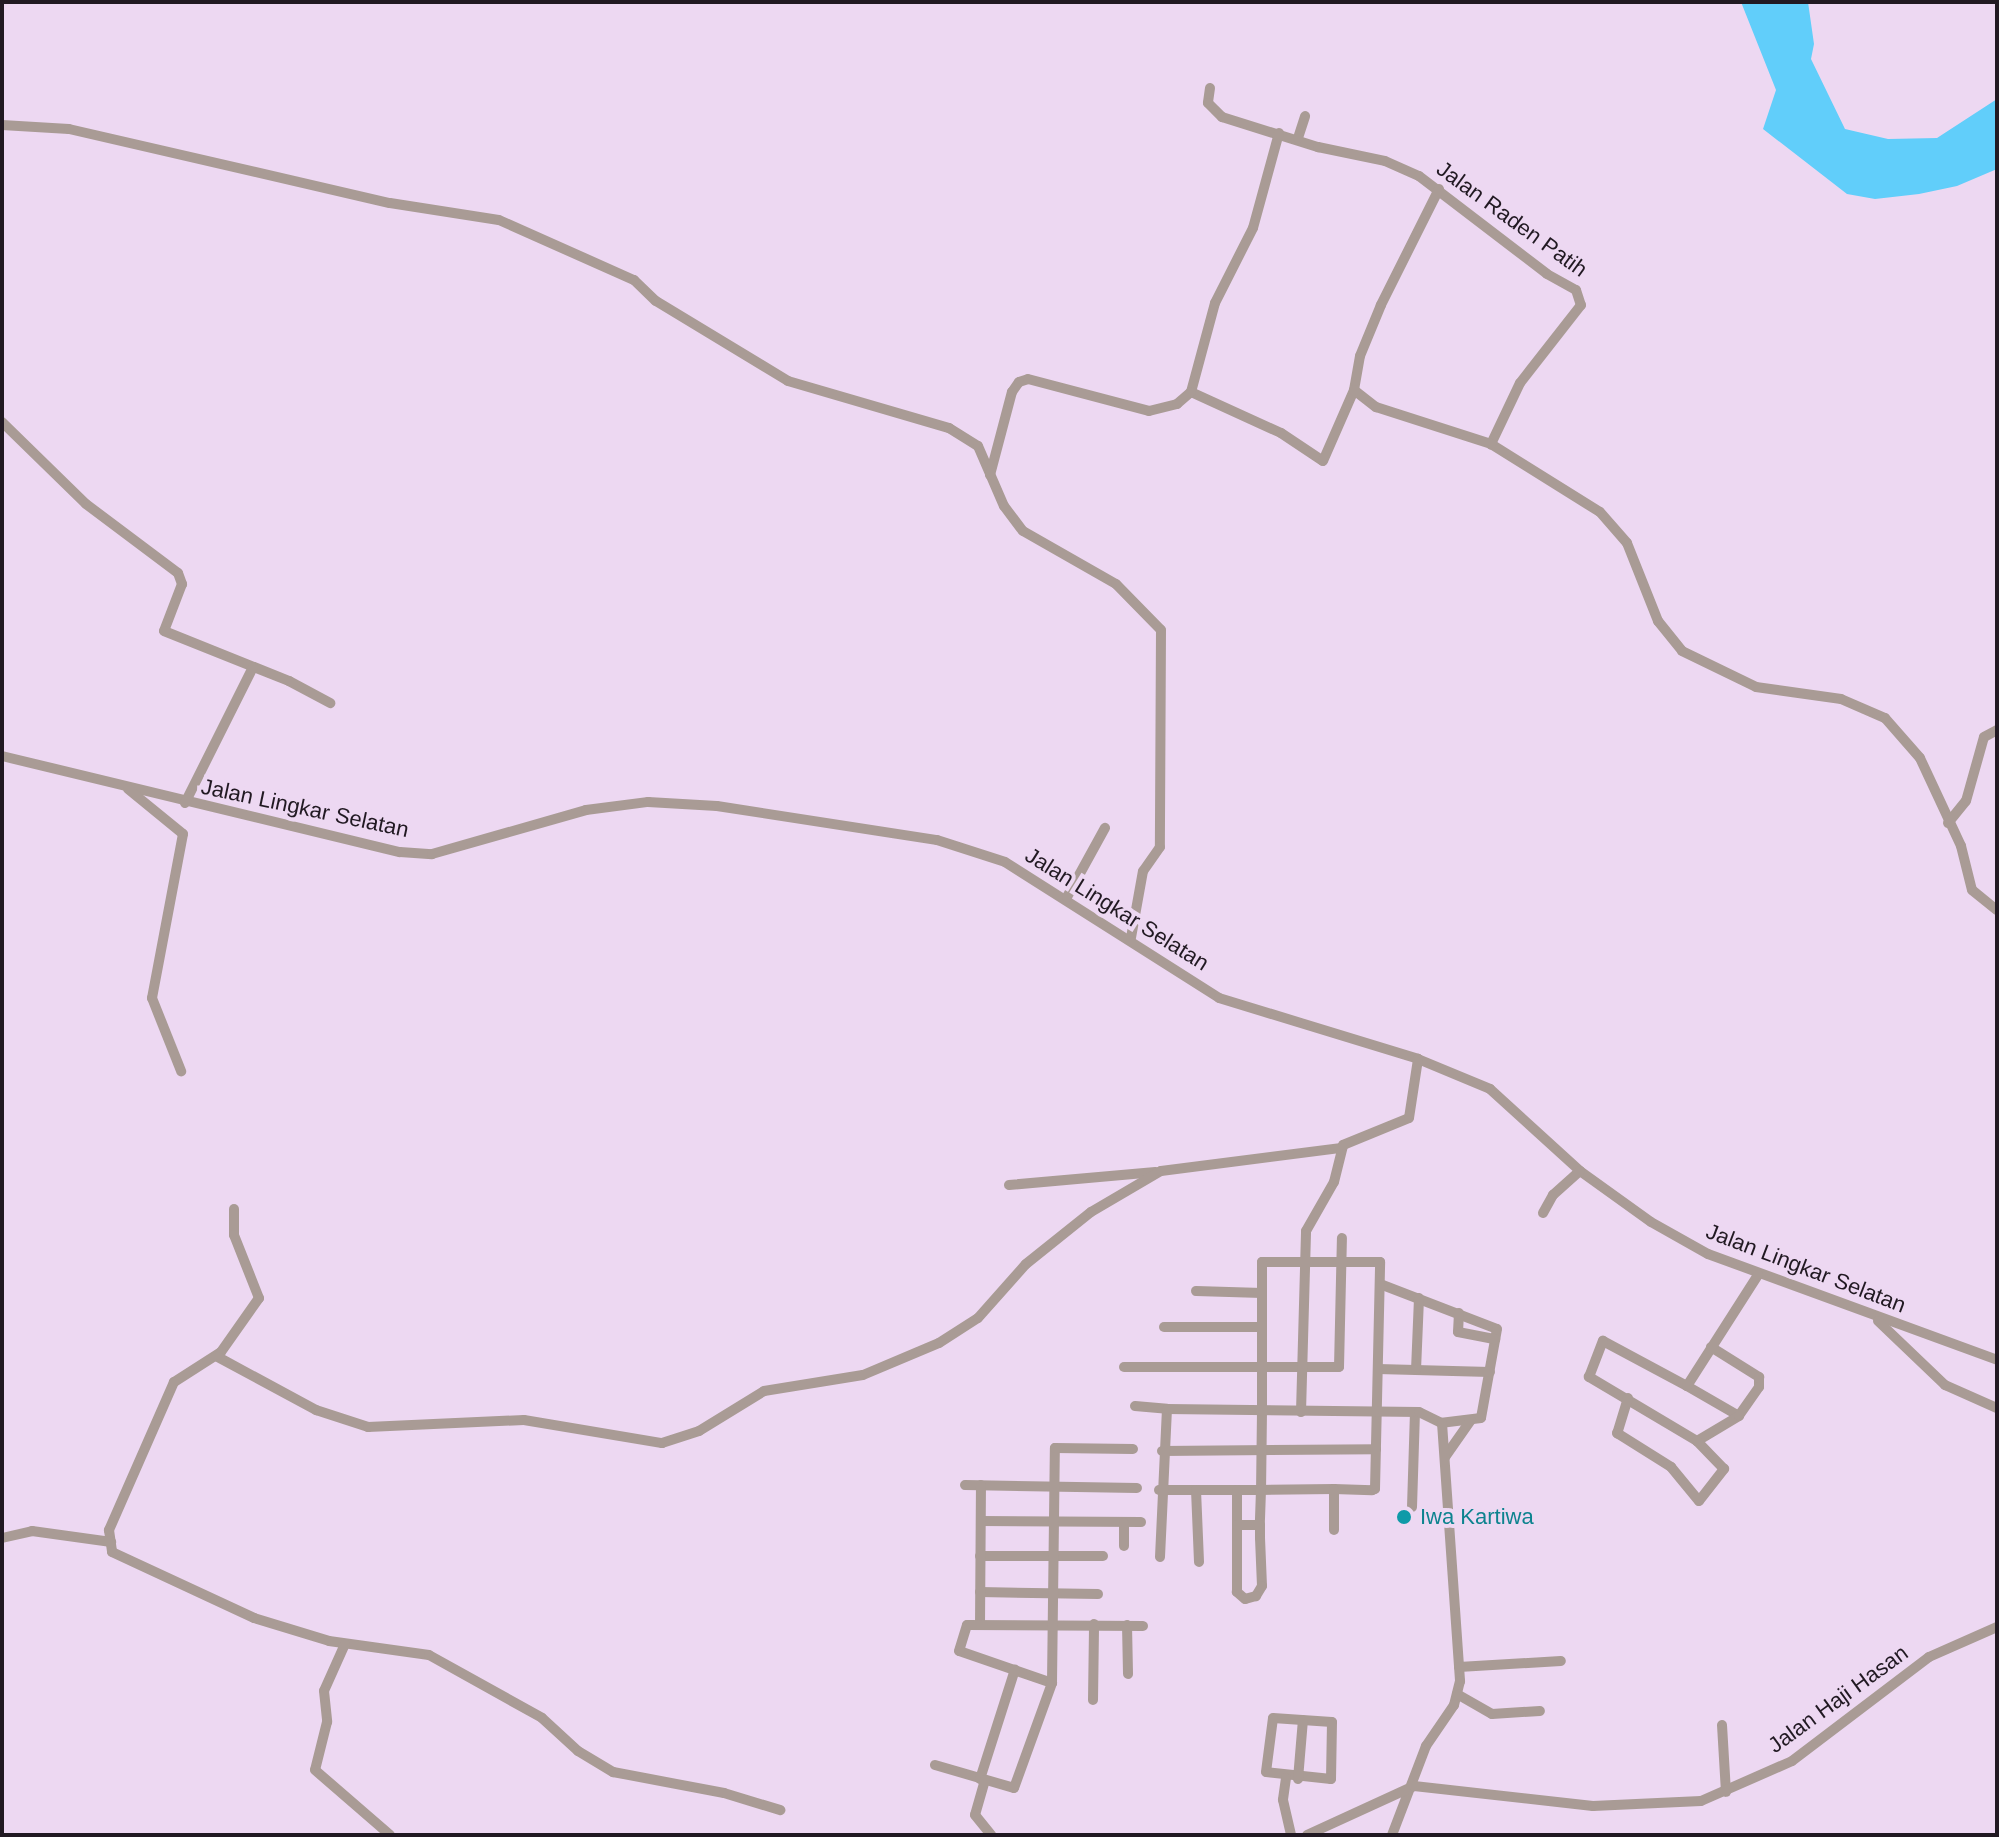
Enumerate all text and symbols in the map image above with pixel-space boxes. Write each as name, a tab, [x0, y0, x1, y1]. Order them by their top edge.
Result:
street label: Jalan Raden Patih	[1432, 155, 1592, 283]
street label: Jalan Lingkar Selatan	[199, 773, 411, 843]
street label: Jalan Lingkar Selatan	[1020, 842, 1214, 976]
street label: Jalan Lingkar Selatan	[1703, 1218, 1909, 1318]
place label: Iwa Kartiwa	[1420, 1504, 1534, 1530]
marker: Iwa Kartiwa	[1395, 1508, 1413, 1526]
street label: Jalan Haji Hasan	[1763, 1639, 1913, 1759]

